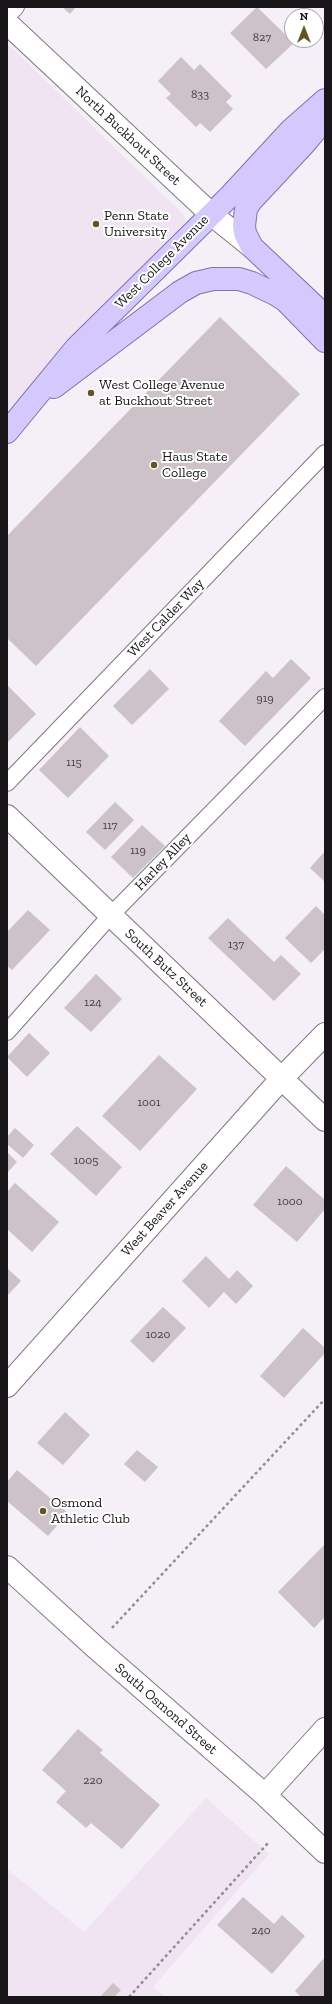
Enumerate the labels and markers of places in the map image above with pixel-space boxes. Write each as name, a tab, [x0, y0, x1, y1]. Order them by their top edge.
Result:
place label: Penn State University	[104, 208, 169, 240]
marker: Penn State University	[91, 219, 101, 229]
place label: West College Avenue at Buckhout Street	[99, 377, 225, 410]
marker: West College Avenue at Buckhout Street	[86, 388, 96, 398]
place label: Haus State College	[162, 449, 228, 482]
marker: Haus State College	[149, 460, 159, 470]
place label: Osmond Athletic Club	[51, 1495, 130, 1528]
marker: Osmond Athletic Club	[38, 1506, 48, 1516]

